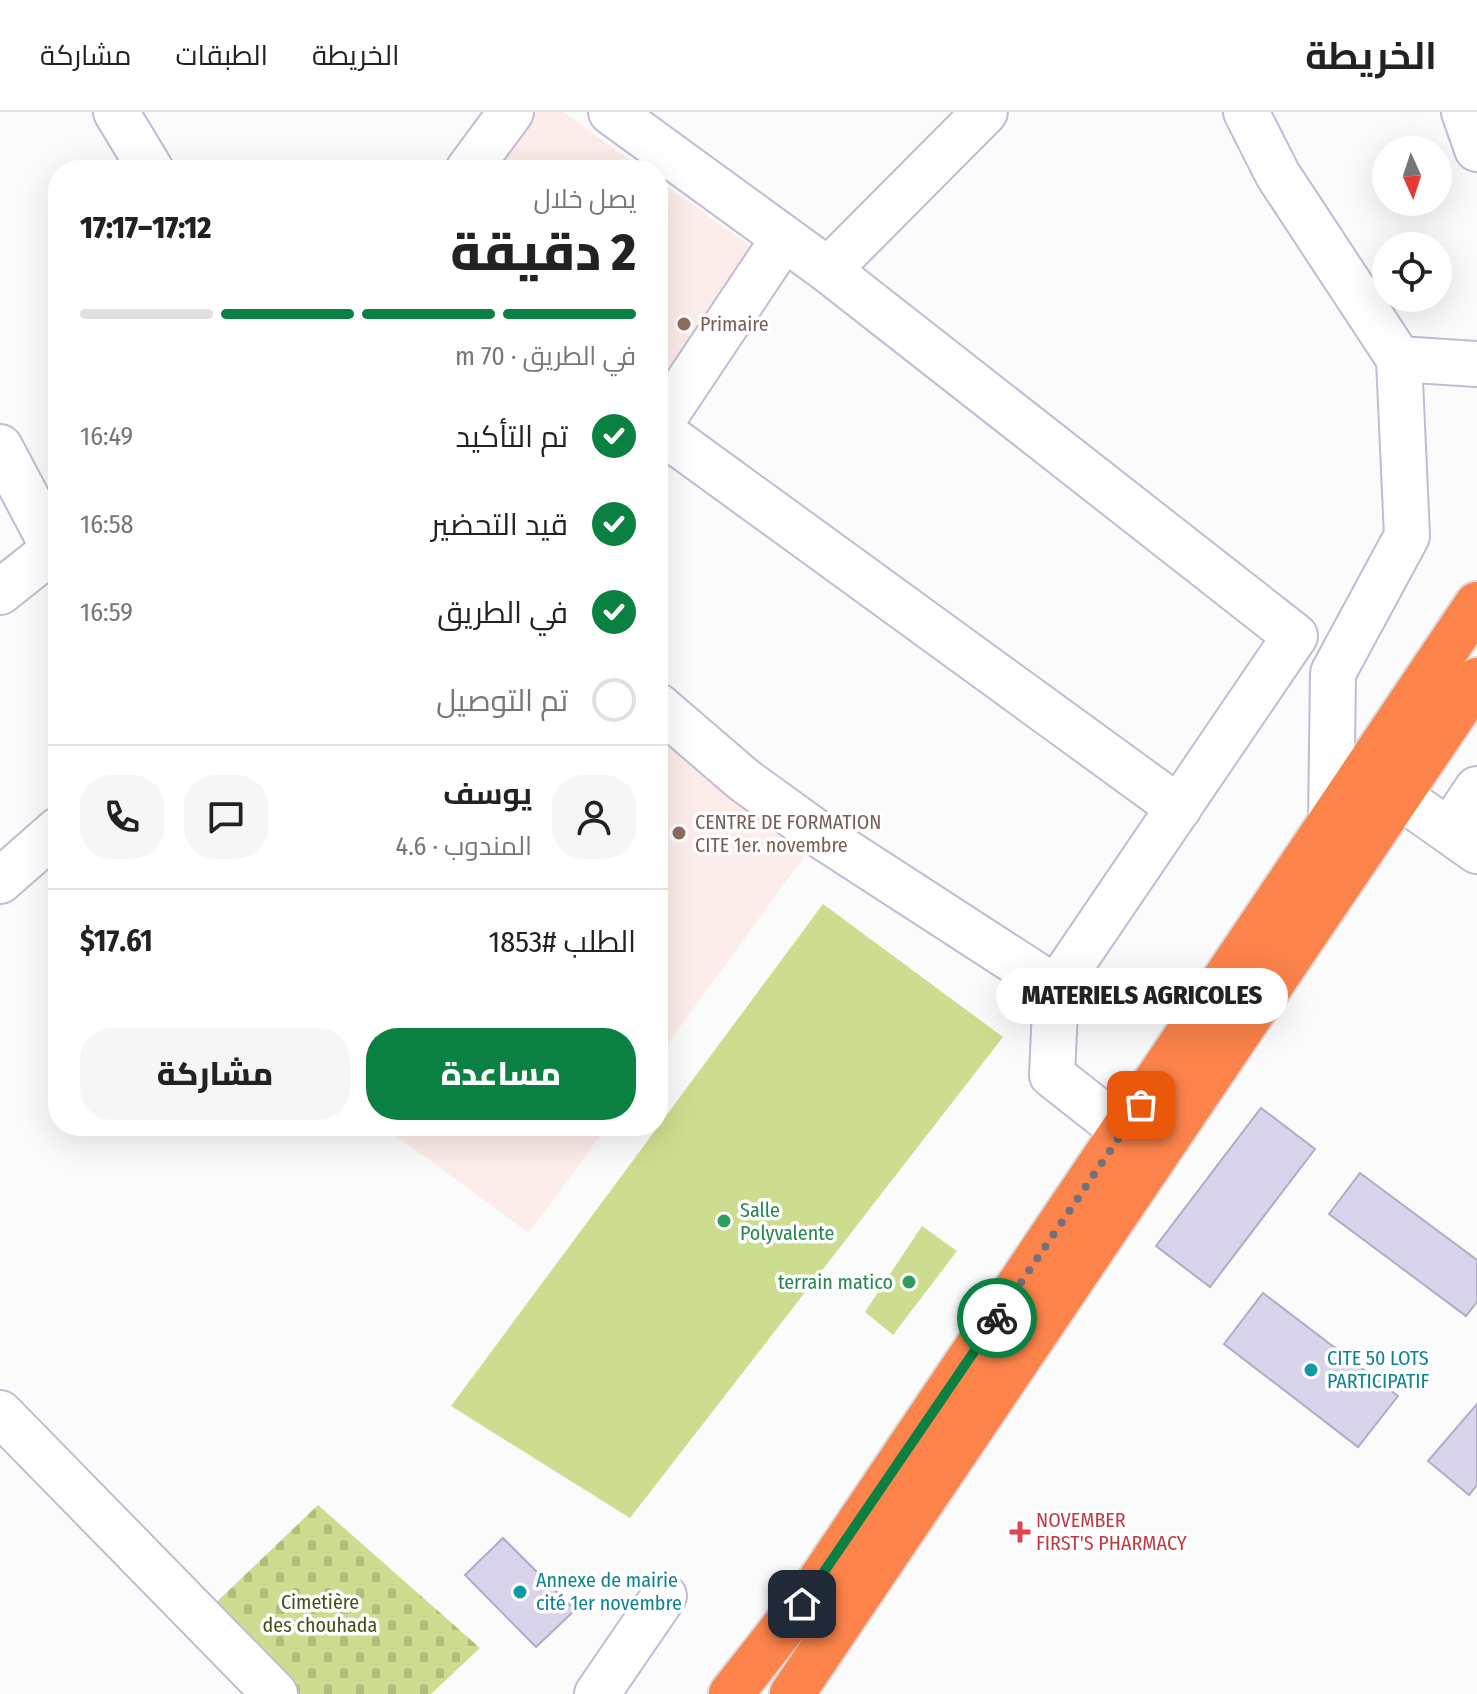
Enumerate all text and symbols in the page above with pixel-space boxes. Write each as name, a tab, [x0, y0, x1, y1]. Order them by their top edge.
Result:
text: الخريطة	[1305, 33, 1437, 79]
text: مشاركة	[40, 39, 131, 72]
text: الطبقات	[175, 39, 268, 72]
text: الخريطة	[312, 39, 399, 72]
north arrow	[1372, 136, 1452, 216]
map controls	[1372, 136, 1452, 312]
text: يصل خلال	[533, 184, 636, 215]
text: 17:12–17:17	[80, 210, 211, 246]
text: 2 دقيقة	[450, 221, 636, 284]
button: locate	[1372, 232, 1452, 312]
place label: Primaire	[700, 312, 769, 336]
marker: Primaire	[675, 315, 693, 333]
text: في الطريق · 70 m	[455, 341, 636, 372]
icon: check	[592, 414, 636, 458]
text: تم التأكيد	[456, 419, 568, 455]
text: 16:49	[80, 421, 133, 452]
icon: check	[592, 502, 636, 546]
text: قيد التحضير	[431, 507, 568, 543]
text: 16:58	[80, 509, 134, 540]
icon: check	[592, 590, 636, 634]
text: في الطريق	[437, 595, 568, 631]
text: 16:59	[80, 597, 133, 628]
text: تم التوصيل	[436, 683, 568, 719]
button: phone	[80, 775, 164, 859]
button: chat	[184, 775, 268, 859]
button: person	[552, 775, 636, 859]
text: يوسف	[443, 776, 532, 812]
place label: CENTRE DE FORMATION CITE 1er. novembre	[695, 810, 881, 857]
marker: CENTRE DE FORMATION CITE 1er. novembre	[670, 824, 688, 842]
text: المندوب · 4.6	[396, 831, 532, 862]
text: $17.61	[80, 923, 153, 959]
text: الطلب #1853	[488, 924, 636, 960]
callout: MATERIELS AGRICOLES	[995, 969, 1287, 1025]
text: MATERIELS AGRICOLES	[1022, 980, 1262, 1011]
button: مشاركة	[80, 1028, 350, 1120]
button: مساعدة	[366, 1028, 636, 1120]
pin	[1107, 1071, 1175, 1139]
icon: bag	[1119, 1083, 1163, 1127]
place label: Salle Polyvalente	[740, 1198, 834, 1245]
marker: Salle Polyvalente	[715, 1212, 733, 1230]
place label: terrain matico	[778, 1270, 893, 1294]
marker: terrain matico	[900, 1273, 918, 1291]
courier	[957, 1278, 1037, 1358]
icon: bike	[975, 1296, 1019, 1340]
place label: CITE 50 LOTS PARTICIPATIF	[1327, 1346, 1429, 1393]
marker: CITE 50 LOTS PARTICIPATIF	[1302, 1361, 1320, 1379]
place label: NOVEMBER FIRST'S PHARMACY	[1036, 1508, 1187, 1555]
marker: NOVEMBER FIRST'S PHARMACY	[1011, 1523, 1029, 1541]
place label: Annexe de mairie cité 1er novembre	[536, 1568, 682, 1615]
pin	[768, 1570, 836, 1638]
icon: home	[780, 1582, 824, 1626]
marker: Annexe de mairie cité 1er novembre	[511, 1583, 529, 1601]
park label: Cimetière des chouhada	[263, 1590, 377, 1637]

